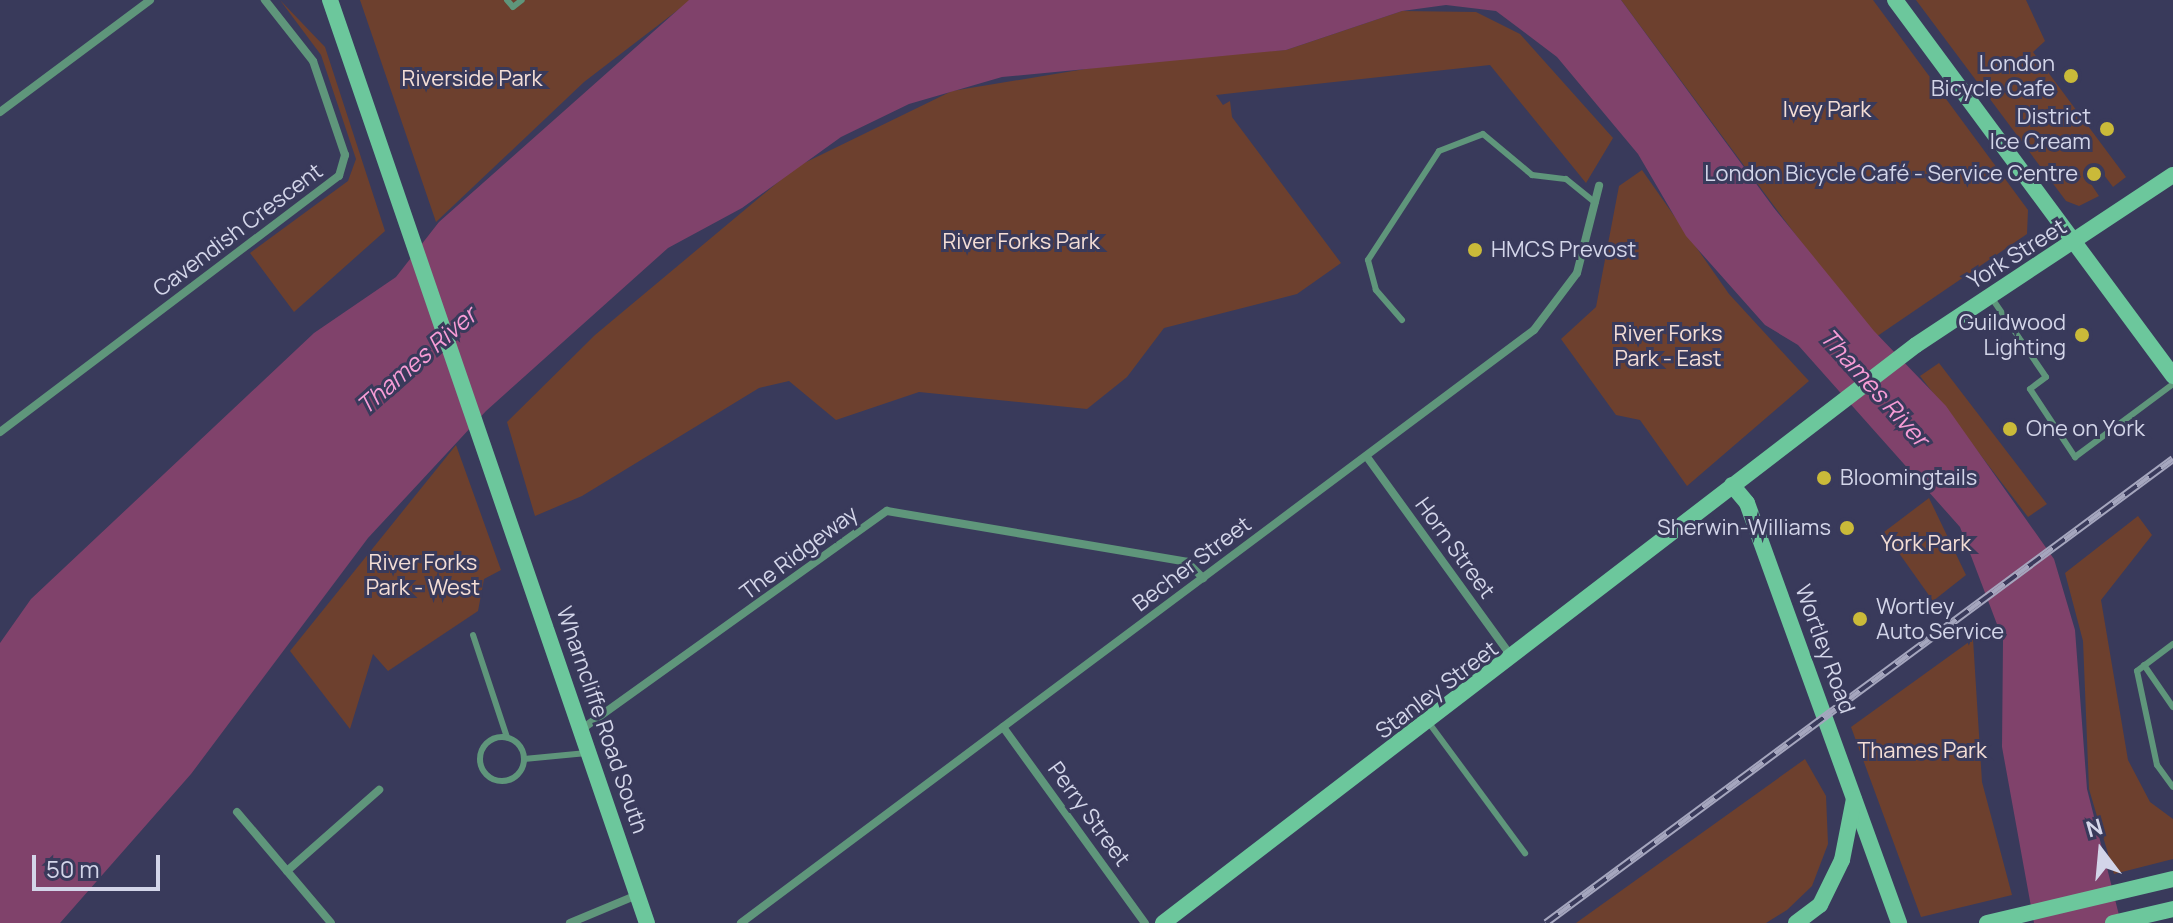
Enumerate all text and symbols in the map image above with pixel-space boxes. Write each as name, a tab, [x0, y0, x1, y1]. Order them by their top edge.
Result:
place label: London Bicycle Cafe	[1931, 50, 2055, 102]
park label: Riverside Park	[402, 66, 542, 92]
marker: London Bicycle Cafe	[2062, 67, 2080, 85]
park label: Ivey Park	[1783, 97, 1871, 123]
place label: District Ice Cream	[1990, 103, 2091, 154]
marker: District Ice Cream	[2098, 120, 2116, 138]
street label: Cavendish Crescent	[148, 158, 328, 302]
place label: London Bicycle Café - Service Centre	[1704, 161, 2078, 187]
marker: London Bicycle Café - Service Centre	[2085, 165, 2103, 183]
street label: York Street	[1963, 213, 2071, 295]
park label: River Forks Park	[942, 229, 1100, 255]
place label: HMCS Prevost	[1491, 237, 1636, 263]
marker: HMCS Prevost	[1466, 241, 1484, 259]
water label: Thames River	[350, 300, 482, 420]
place label: Guildwood Lighting	[1959, 309, 2066, 360]
park label: River Forks Park - East	[1614, 320, 1722, 372]
water label: Thames River	[1815, 322, 1935, 452]
marker: Guildwood Lighting	[2073, 326, 2091, 344]
place label: One on York	[2026, 416, 2145, 442]
marker: One on York	[2001, 420, 2019, 438]
place label: Bloomingtails	[1840, 465, 1977, 491]
marker: Bloomingtails	[1815, 469, 1833, 487]
street label: Horn Street	[1410, 492, 1500, 604]
street label: The Ridgeway	[735, 500, 863, 606]
street label: Becher Street	[1128, 511, 1256, 617]
place label: Sherwin-Williams	[1657, 515, 1831, 541]
marker: Sherwin-Williams	[1838, 519, 1856, 537]
park label: York Park	[1881, 531, 1971, 557]
park label: River Forks Park - West	[366, 549, 480, 600]
street label: Wortley Road	[1790, 581, 1860, 717]
place label: Wortley Auto Service	[1876, 593, 2004, 644]
street label: Wharncliffe Road South	[551, 603, 653, 837]
marker: Wortley Auto Service	[1851, 610, 1869, 628]
street label: Stanley Street	[1371, 636, 1503, 744]
park label: Thames Park	[1857, 738, 1987, 764]
street label: Perry Street	[1042, 757, 1136, 871]
north arrow	[2061, 811, 2141, 891]
text: N	[2083, 811, 2106, 845]
scale bar	[36, 839, 164, 889]
text: 50 m	[46, 852, 100, 885]

